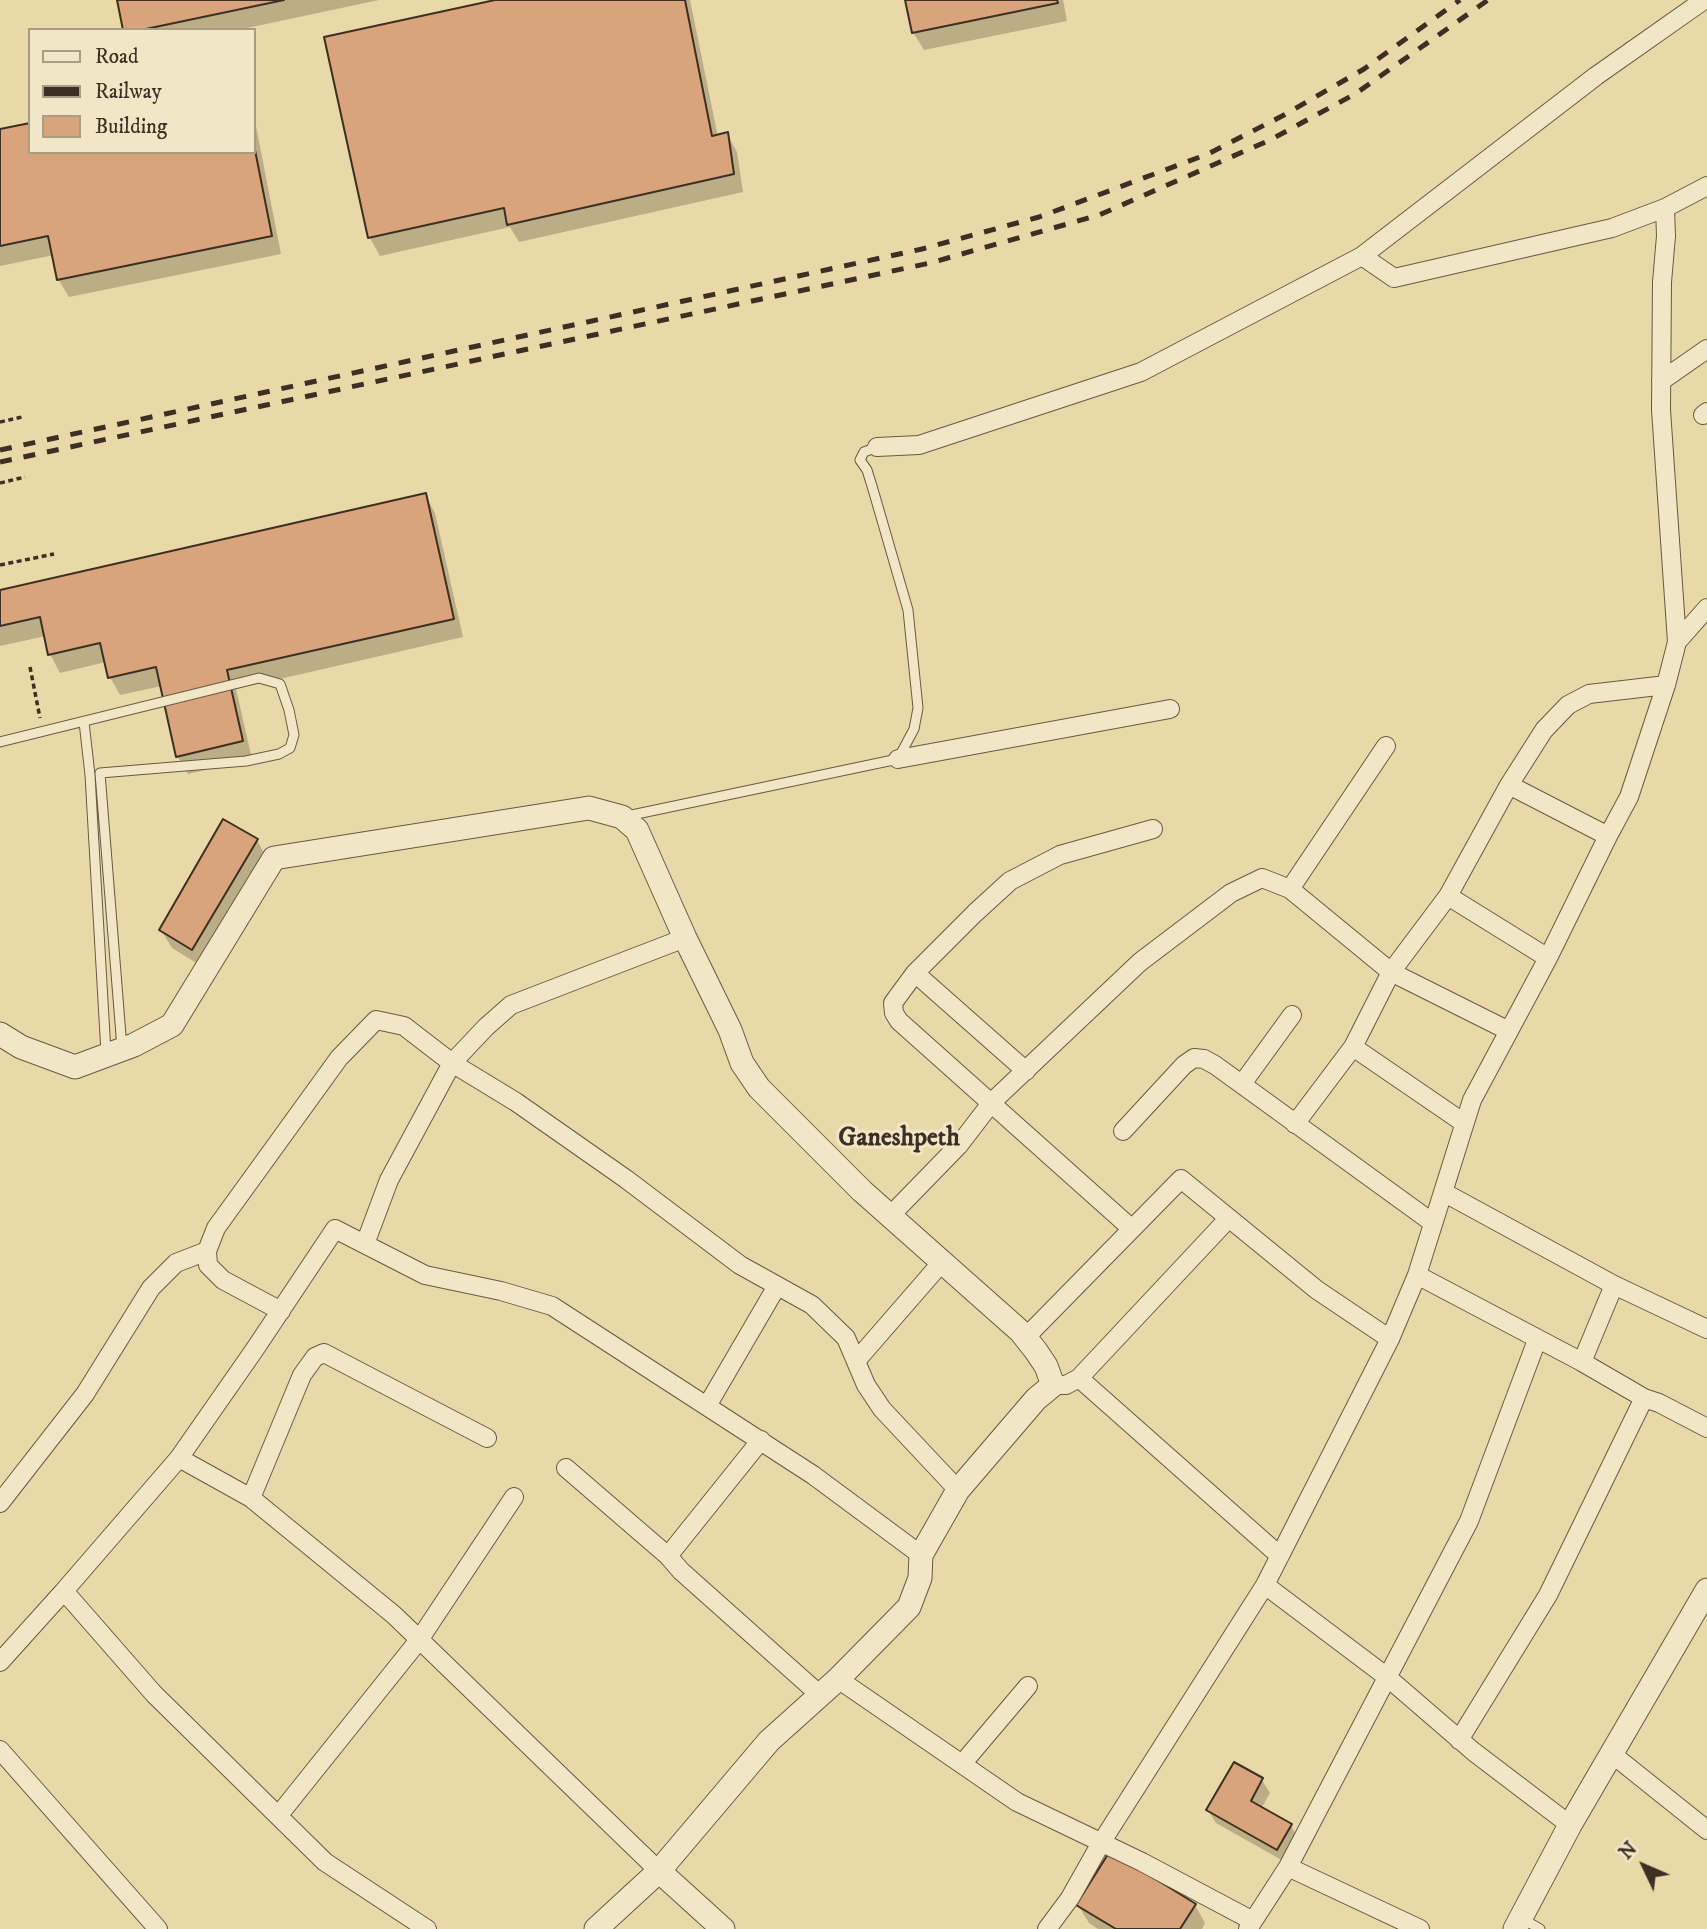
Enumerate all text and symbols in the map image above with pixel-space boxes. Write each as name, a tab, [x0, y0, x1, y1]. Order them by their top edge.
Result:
legend	[28, 28, 256, 154]
text: Road	[95, 44, 139, 70]
text: Railway	[95, 79, 162, 105]
text: Building	[95, 114, 167, 140]
district label: Ganeshpeth	[838, 1124, 960, 1156]
north arrow	[1609, 1831, 1679, 1901]
text: N	[1615, 1837, 1642, 1865]

